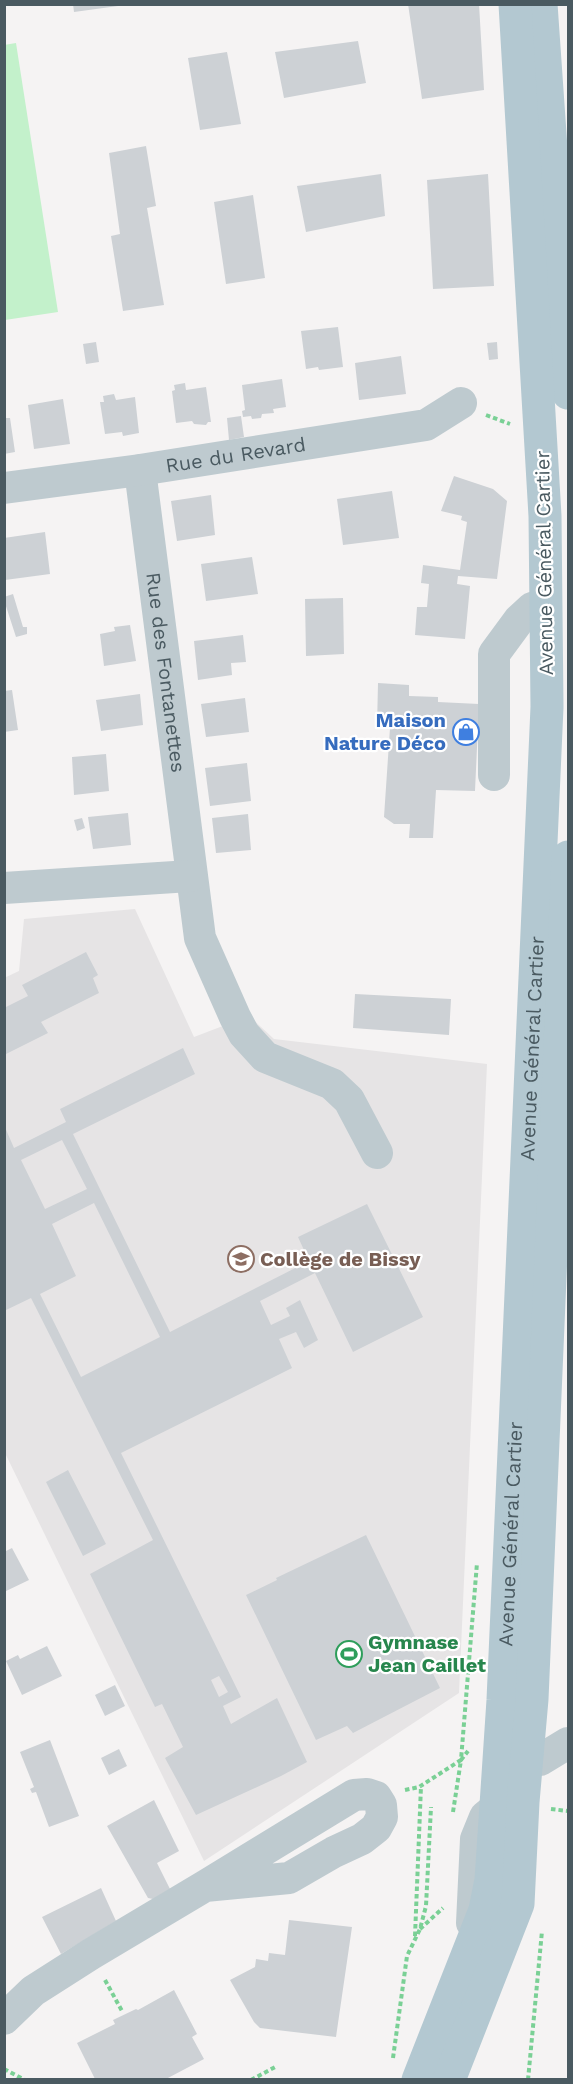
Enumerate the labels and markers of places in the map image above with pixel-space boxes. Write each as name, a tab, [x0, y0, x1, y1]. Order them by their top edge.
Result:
place label: Maison Nature Déco	[324, 708, 446, 755]
shop icon: Maison Nature Déco	[451, 717, 481, 747]
school or university icon: Collège de Bissy	[226, 1244, 256, 1274]
place label: Collège de Bissy	[260, 1247, 421, 1271]
place label: Gymnase Jean Caillet	[368, 1630, 486, 1677]
sports icon: Gymnase Jean Caillet	[334, 1639, 364, 1669]

